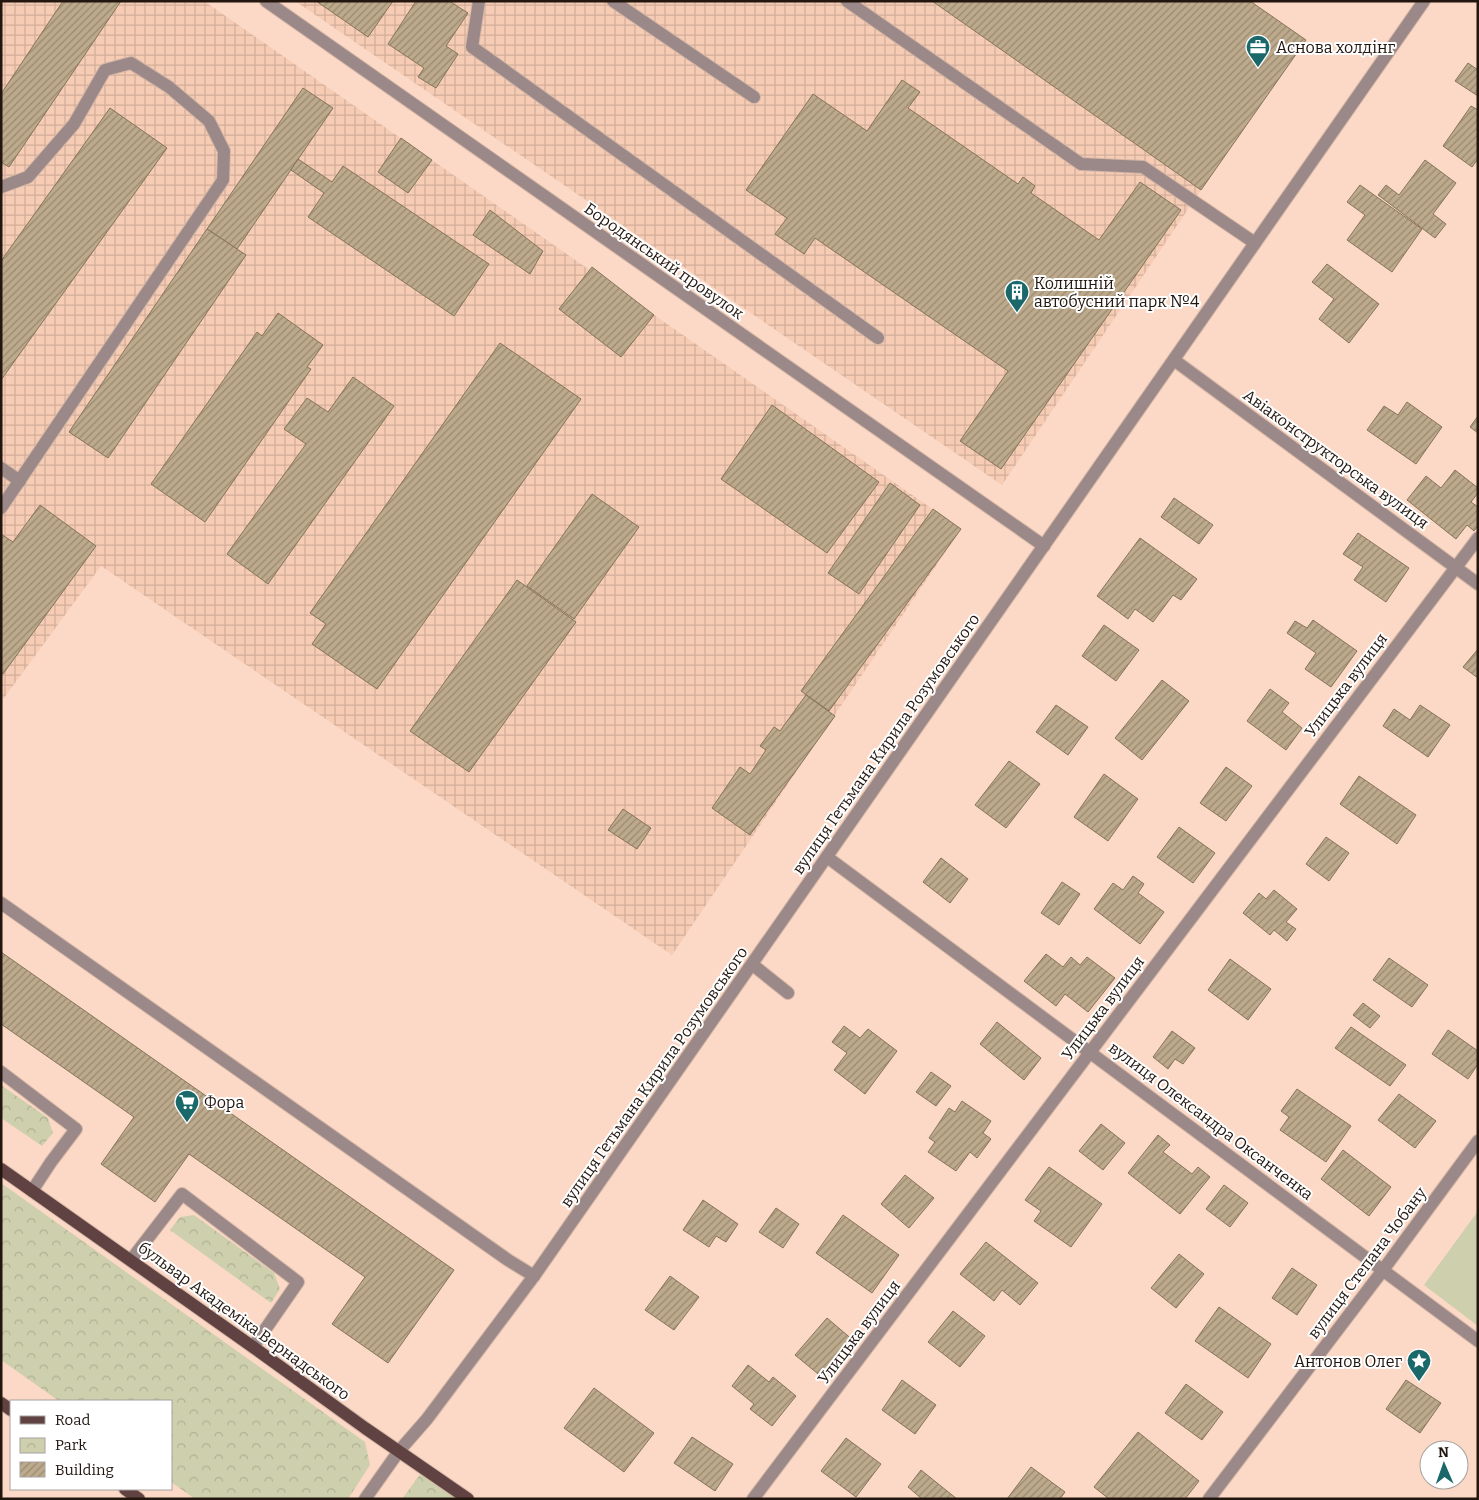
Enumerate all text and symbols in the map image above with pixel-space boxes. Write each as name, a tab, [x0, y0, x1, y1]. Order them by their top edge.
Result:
office icon: Аснова холдінг	[1245, 34, 1271, 68]
place label: Аснова холдінг	[1276, 38, 1396, 57]
street label: Бородянський провулок	[581, 199, 748, 324]
place label: Колишній автобусний парк №4	[1034, 274, 1200, 311]
building icon: Колишній автобусний парк №4	[1004, 279, 1030, 313]
street label: Авіаконструкторська вулиця	[1240, 385, 1432, 533]
street label: вулиця Гетьмана Кирила Розумовського	[788, 610, 984, 878]
street label: Улицька вулиця	[1301, 629, 1391, 741]
street label: вулиця Гетьмана Кирила Розумовського	[556, 943, 752, 1211]
street label: Улицька вулиця	[1058, 952, 1148, 1064]
street label: вулиця Олександра Оксанченка	[1105, 1038, 1317, 1204]
supermarket icon: Фора	[174, 1089, 200, 1123]
place label: Фора	[204, 1093, 244, 1112]
street label: вулиця Степана Чобану	[1304, 1183, 1430, 1342]
street label: бульвар Академіка Вернадського	[134, 1238, 354, 1404]
street label: Улицька вулиця	[814, 1276, 904, 1388]
place icon: Антонов Олег	[1406, 1348, 1432, 1382]
place label: Антонов Олег	[1294, 1352, 1402, 1371]
legend	[10, 1400, 172, 1490]
text: Road	[55, 1411, 90, 1429]
text: Park	[55, 1436, 87, 1454]
north arrow	[1419, 1440, 1469, 1490]
text: N	[1438, 1444, 1449, 1461]
text: Building	[55, 1461, 114, 1479]

